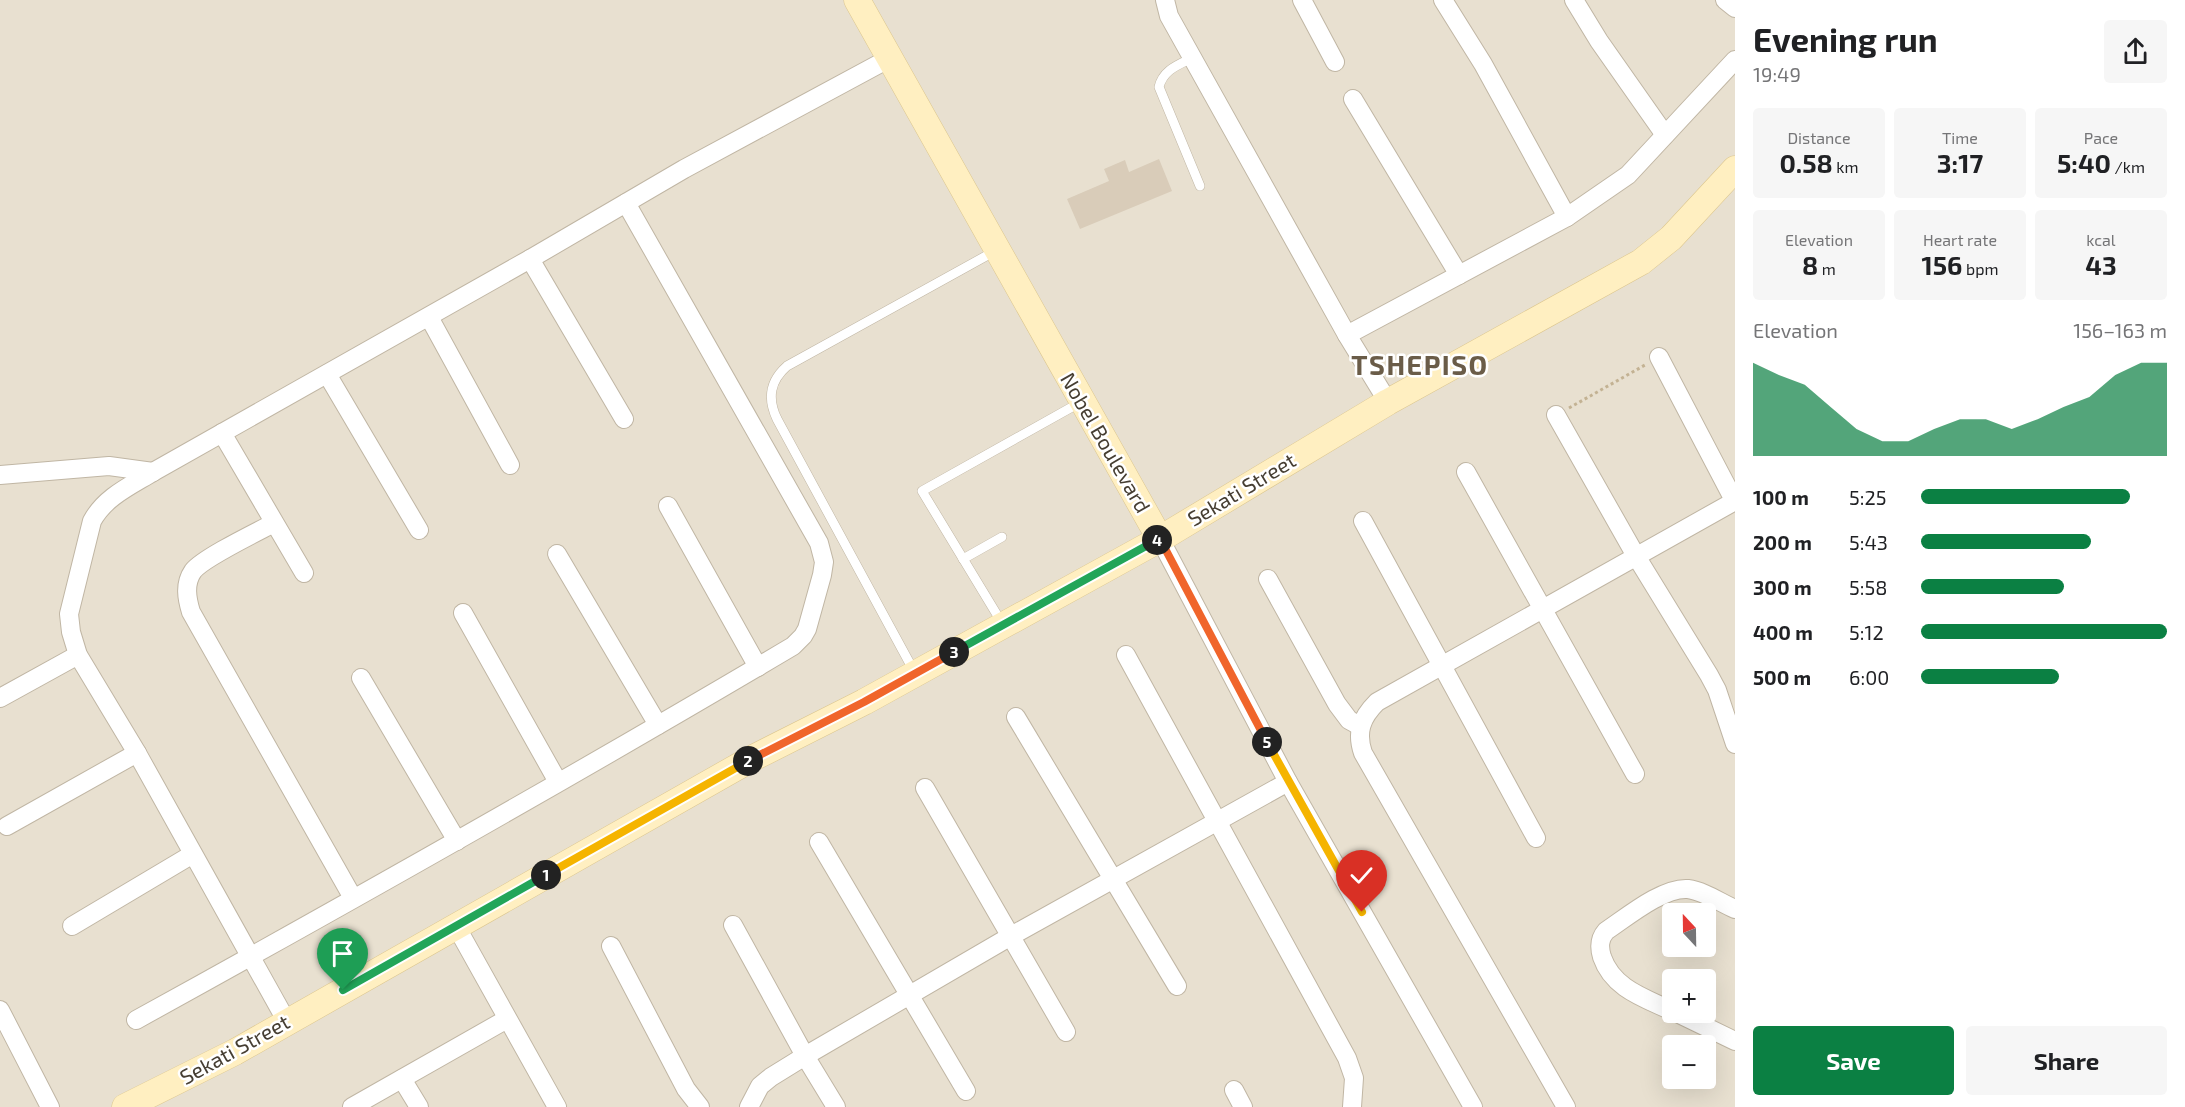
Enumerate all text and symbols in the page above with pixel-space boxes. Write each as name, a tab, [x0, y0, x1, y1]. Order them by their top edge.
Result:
text: Evening run	[1753, 19, 1938, 59]
button: share	[2104, 20, 2167, 83]
text: 19:49	[1753, 62, 1801, 86]
text: Distance	[1787, 128, 1851, 147]
text: Time	[1942, 128, 1978, 147]
text: Pace	[2084, 128, 2118, 147]
text: 0.58	[1779, 147, 1833, 178]
text: 3:17	[1937, 147, 1983, 178]
text: 5:40	[2057, 147, 2111, 178]
text: km	[1833, 157, 1859, 176]
text: /km	[2111, 157, 2145, 176]
text: Elevation	[1785, 230, 1853, 249]
text: Heart rate	[1923, 230, 1997, 249]
text: kcal	[2086, 230, 2116, 249]
text: 8	[1802, 249, 1818, 280]
text: 156	[1922, 249, 1962, 280]
text: 43	[2085, 249, 2117, 280]
text: m	[1818, 259, 1836, 278]
text: bpm	[1962, 259, 1998, 278]
text: Elevation	[1753, 318, 1838, 342]
text: 156–163 m	[2073, 318, 2167, 342]
district label: TSHEPISO	[1351, 348, 1489, 380]
street label: Nobel Boulevard	[1056, 368, 1157, 517]
street label: Sekati Street	[1183, 447, 1300, 531]
text: 100 m	[1753, 485, 1809, 509]
text: 5:25	[1849, 485, 1886, 509]
pin: 4	[1142, 525, 1172, 555]
text: 4	[1152, 530, 1162, 549]
text: 200 m	[1753, 530, 1812, 554]
text: 5:43	[1849, 530, 1888, 554]
text: 300 m	[1753, 575, 1812, 599]
text: 5:58	[1849, 575, 1887, 599]
text: 400 m	[1753, 620, 1813, 644]
text: 5:12	[1849, 620, 1884, 644]
pin: 3	[939, 637, 969, 667]
text: 3	[949, 642, 959, 661]
text: 500 m	[1753, 665, 1811, 689]
text: 6:00	[1849, 665, 1889, 689]
pin: 5	[1252, 727, 1282, 757]
text: 5	[1263, 732, 1271, 751]
pin: 2	[733, 746, 763, 776]
text: 2	[743, 751, 753, 770]
pin	[1336, 850, 1387, 912]
icon: check	[1345, 859, 1378, 892]
pin: 1	[531, 860, 561, 890]
text: 1	[543, 865, 549, 884]
north arrow	[1662, 903, 1716, 957]
map controls	[1662, 903, 1716, 1089]
pin	[317, 928, 368, 990]
icon: arrive	[326, 937, 359, 970]
button: +	[1662, 969, 1716, 1023]
street label: Sekati Street	[175, 1008, 293, 1089]
button: Save	[1753, 1026, 1954, 1095]
button: Share	[1966, 1026, 2167, 1095]
button: −	[1662, 1035, 1716, 1089]

